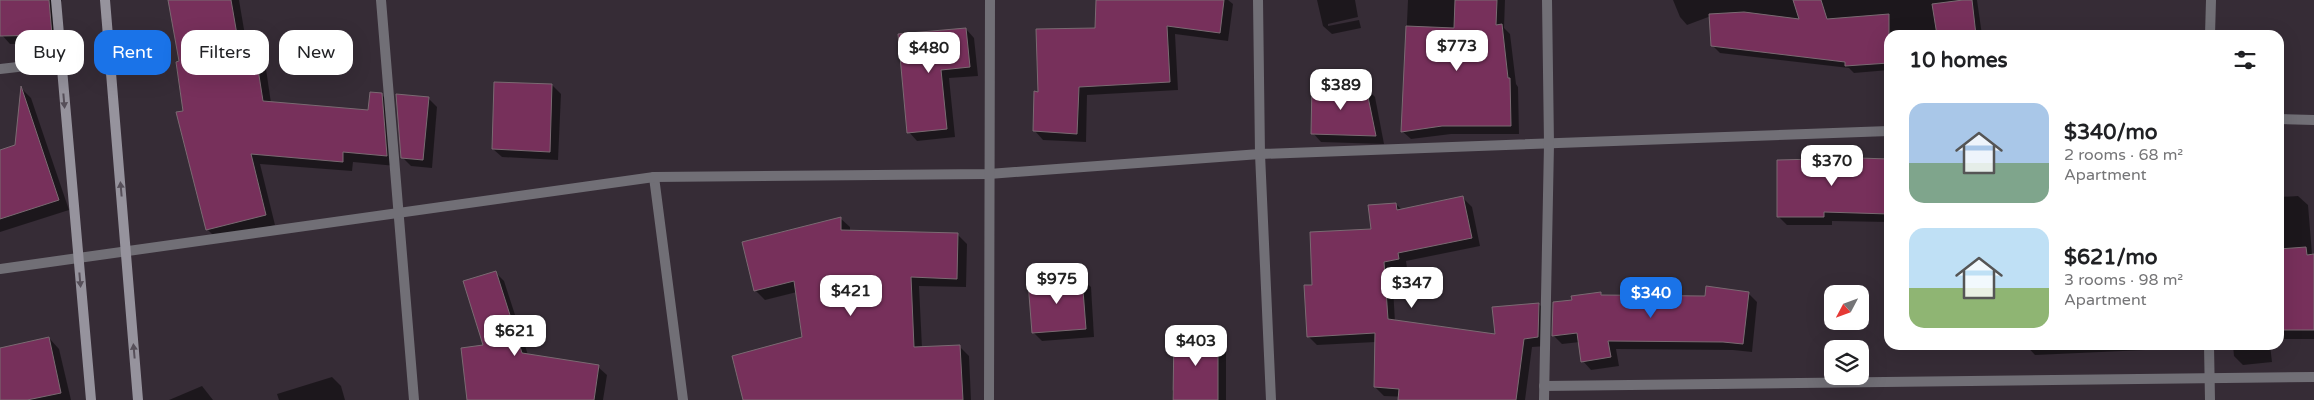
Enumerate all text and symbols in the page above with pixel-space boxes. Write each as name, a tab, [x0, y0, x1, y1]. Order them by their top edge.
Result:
chip: Buy	[15, 30, 84, 75]
chip: Rent	[94, 30, 171, 75]
chip: Filters	[181, 30, 269, 75]
chip: New	[279, 30, 353, 75]
pin: $773	[1427, 30, 1487, 72]
pin: $480	[899, 32, 959, 74]
text: $773	[1437, 36, 1477, 56]
text: $480	[909, 38, 949, 58]
icon: filters	[2231, 46, 2259, 74]
text: 10 homes	[1909, 48, 2008, 73]
pin: $389	[1311, 68, 1371, 111]
text: $389	[1321, 75, 1361, 95]
one-way arrow	[61, 93, 69, 109]
text: $340/mo	[2064, 120, 2158, 145]
icon: home	[1949, 123, 2009, 183]
pin: $370	[1802, 144, 1862, 187]
text: 2 rooms · 68 m²	[2064, 145, 2183, 165]
text: $370	[1812, 151, 1852, 171]
text: Apartment	[2064, 165, 2147, 185]
one-way arrow	[116, 181, 124, 197]
text: $621/mo	[2064, 245, 2158, 270]
icon: home	[1949, 248, 2009, 308]
pin: $975	[1027, 262, 1087, 305]
pin: $347	[1382, 266, 1442, 309]
text: $975	[1037, 269, 1077, 289]
text: 3 rooms · 98 m²	[2064, 270, 2183, 290]
one-way arrow	[76, 272, 84, 288]
text: $347	[1392, 273, 1432, 293]
pin: $421	[821, 274, 881, 317]
pin: $340	[1621, 276, 1681, 319]
text: $421	[831, 281, 871, 301]
text: $340	[1631, 283, 1671, 303]
north arrow	[1824, 285, 1869, 330]
map controls	[1824, 285, 1869, 385]
text: Apartment	[2064, 290, 2147, 310]
pin: $621	[485, 314, 545, 357]
text: $621	[495, 321, 535, 341]
pin: $403	[1166, 324, 1226, 367]
text: $403	[1176, 331, 1216, 351]
button: layers	[1824, 340, 1869, 385]
one-way arrow	[130, 343, 138, 359]

